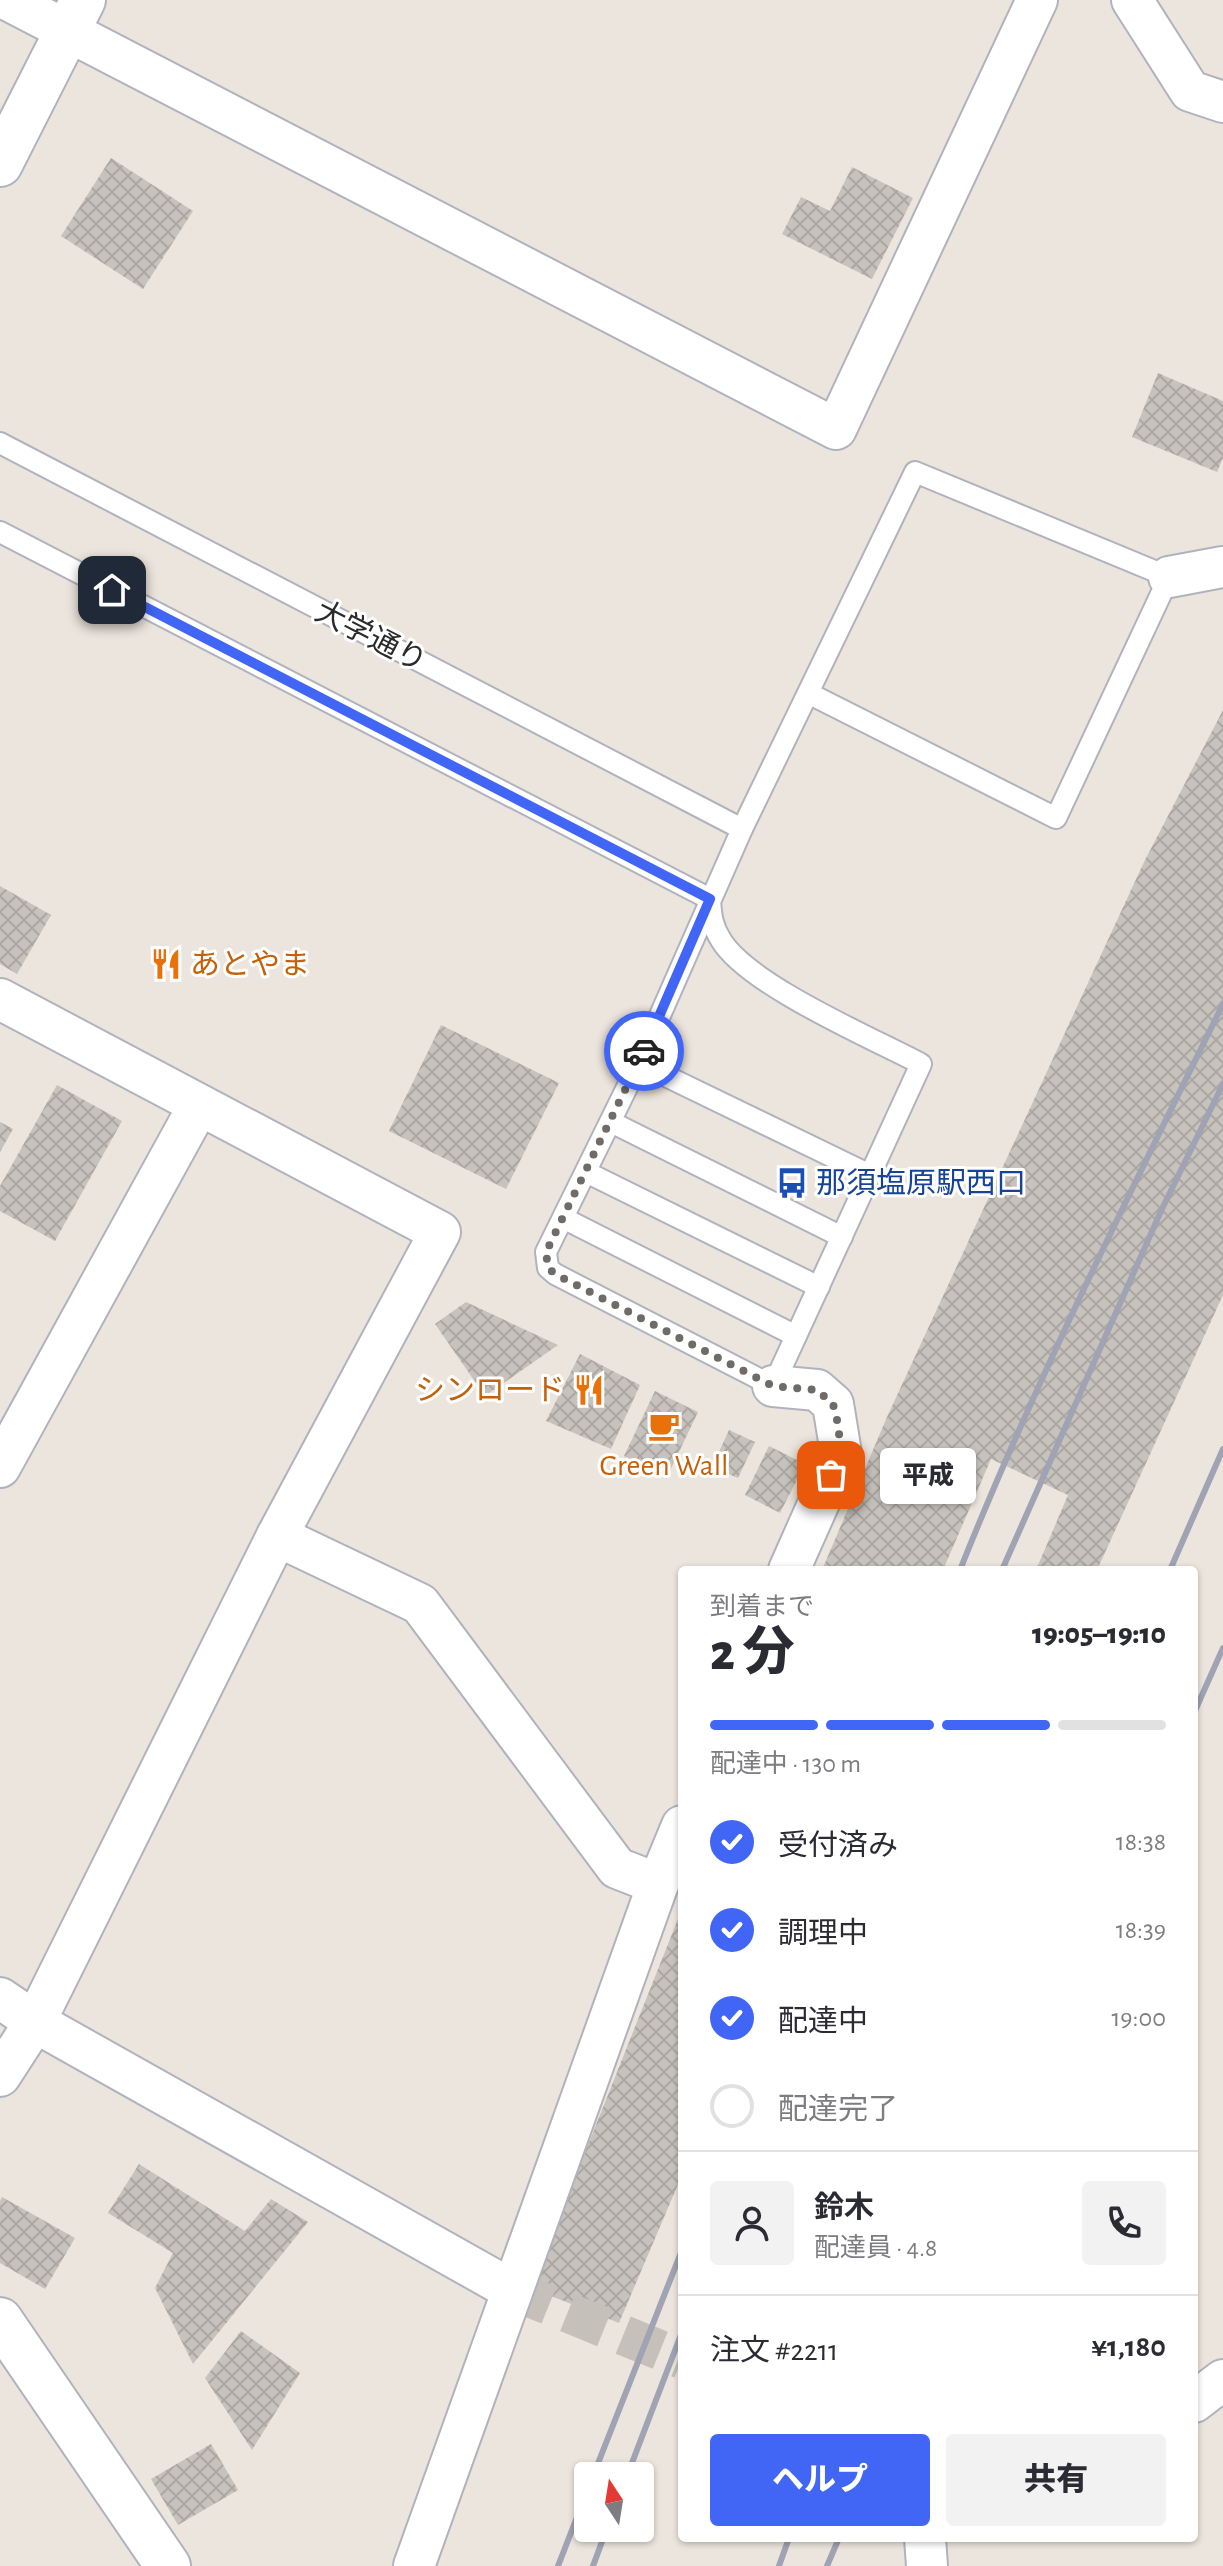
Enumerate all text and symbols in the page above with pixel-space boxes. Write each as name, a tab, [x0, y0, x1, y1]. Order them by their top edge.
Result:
pin	[78, 556, 146, 624]
icon: home	[90, 568, 134, 612]
street label: 大学通り	[310, 595, 432, 677]
restaurant icon: あとやま	[149, 947, 183, 981]
place label: あとやま	[190, 949, 310, 980]
courier	[604, 1011, 684, 1091]
icon: car	[622, 1029, 666, 1073]
bus stop icon: 那須塩原駅西口	[775, 1166, 809, 1200]
place label: 那須塩原駅西口	[816, 1167, 1026, 1199]
restaurant icon: シンロード	[572, 1373, 606, 1407]
place label: シンロード	[415, 1376, 565, 1406]
cafe icon: Green Wall	[647, 1409, 681, 1443]
pin	[797, 1441, 865, 1509]
callout: 平成	[879, 1447, 975, 1503]
place label: Green Wall	[600, 1451, 729, 1481]
icon: bag	[809, 1453, 853, 1497]
text: 平成	[902, 1463, 954, 1489]
text: 到着まで	[710, 1594, 814, 1620]
text: 19:05–19:10	[1032, 1619, 1166, 1649]
text: 2 分	[710, 1627, 794, 1679]
text: 配達中 · 130 m	[710, 1751, 861, 1777]
icon: check	[710, 1820, 754, 1864]
text: 18:38	[1116, 1829, 1166, 1855]
text: 受付済み	[778, 1831, 898, 1861]
icon: check	[710, 1908, 754, 1952]
text: 18:39	[1116, 1917, 1166, 1943]
text: 調理中	[778, 1919, 868, 1949]
icon: check	[710, 1996, 754, 2040]
text: 19:00	[1111, 2005, 1166, 2031]
text: 配達中	[778, 2007, 868, 2037]
text: 配達完了	[778, 2095, 898, 2125]
button: person	[710, 2181, 794, 2265]
button: phone	[1082, 2181, 1166, 2265]
text: 鈴木	[814, 2193, 874, 2223]
text: 配達員 · 4.8	[814, 2235, 937, 2261]
text: ¥1,180	[1091, 2332, 1166, 2362]
text: 注文 #2211	[710, 2336, 838, 2366]
button: ヘルプ	[710, 2434, 930, 2526]
button: 共有	[946, 2434, 1166, 2526]
north arrow	[574, 2462, 654, 2542]
map controls	[574, 2462, 654, 2542]

